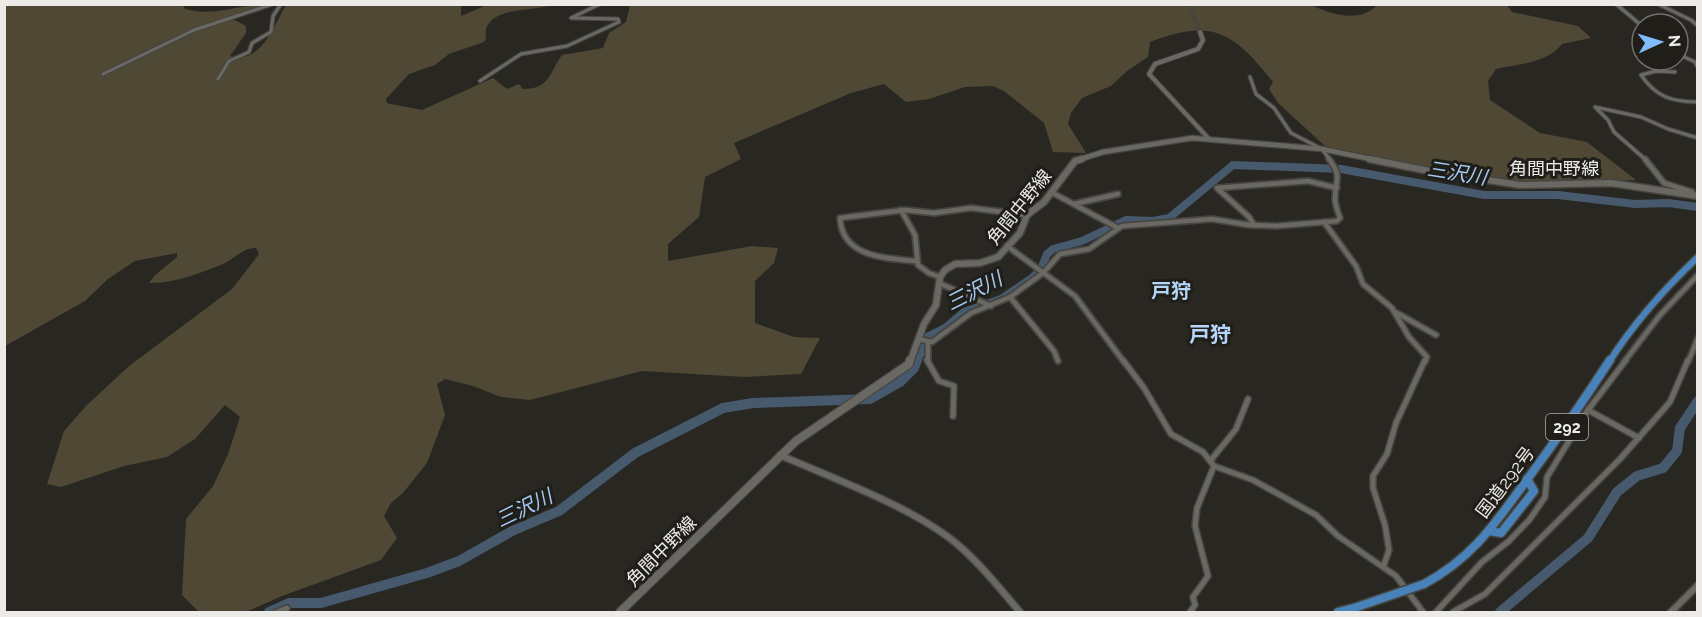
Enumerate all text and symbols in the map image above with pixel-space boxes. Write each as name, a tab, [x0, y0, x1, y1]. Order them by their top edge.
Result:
north arrow	[1630, 12, 1690, 72]
text: N	[1665, 34, 1684, 48]
water label: 三沢川	[1425, 156, 1490, 190]
street label: 角間中野線	[1509, 158, 1599, 179]
street label: 角間中野線	[983, 165, 1055, 249]
water label: 三沢川	[942, 266, 1008, 315]
district label: 戸狩	[1151, 279, 1191, 303]
district label: 戸狩	[1189, 322, 1231, 347]
road number: 292	[1546, 414, 1588, 440]
street label: 国道292号	[1472, 442, 1538, 522]
water label: 三沢川	[492, 483, 558, 532]
street label: 角間中野線	[622, 512, 700, 590]

